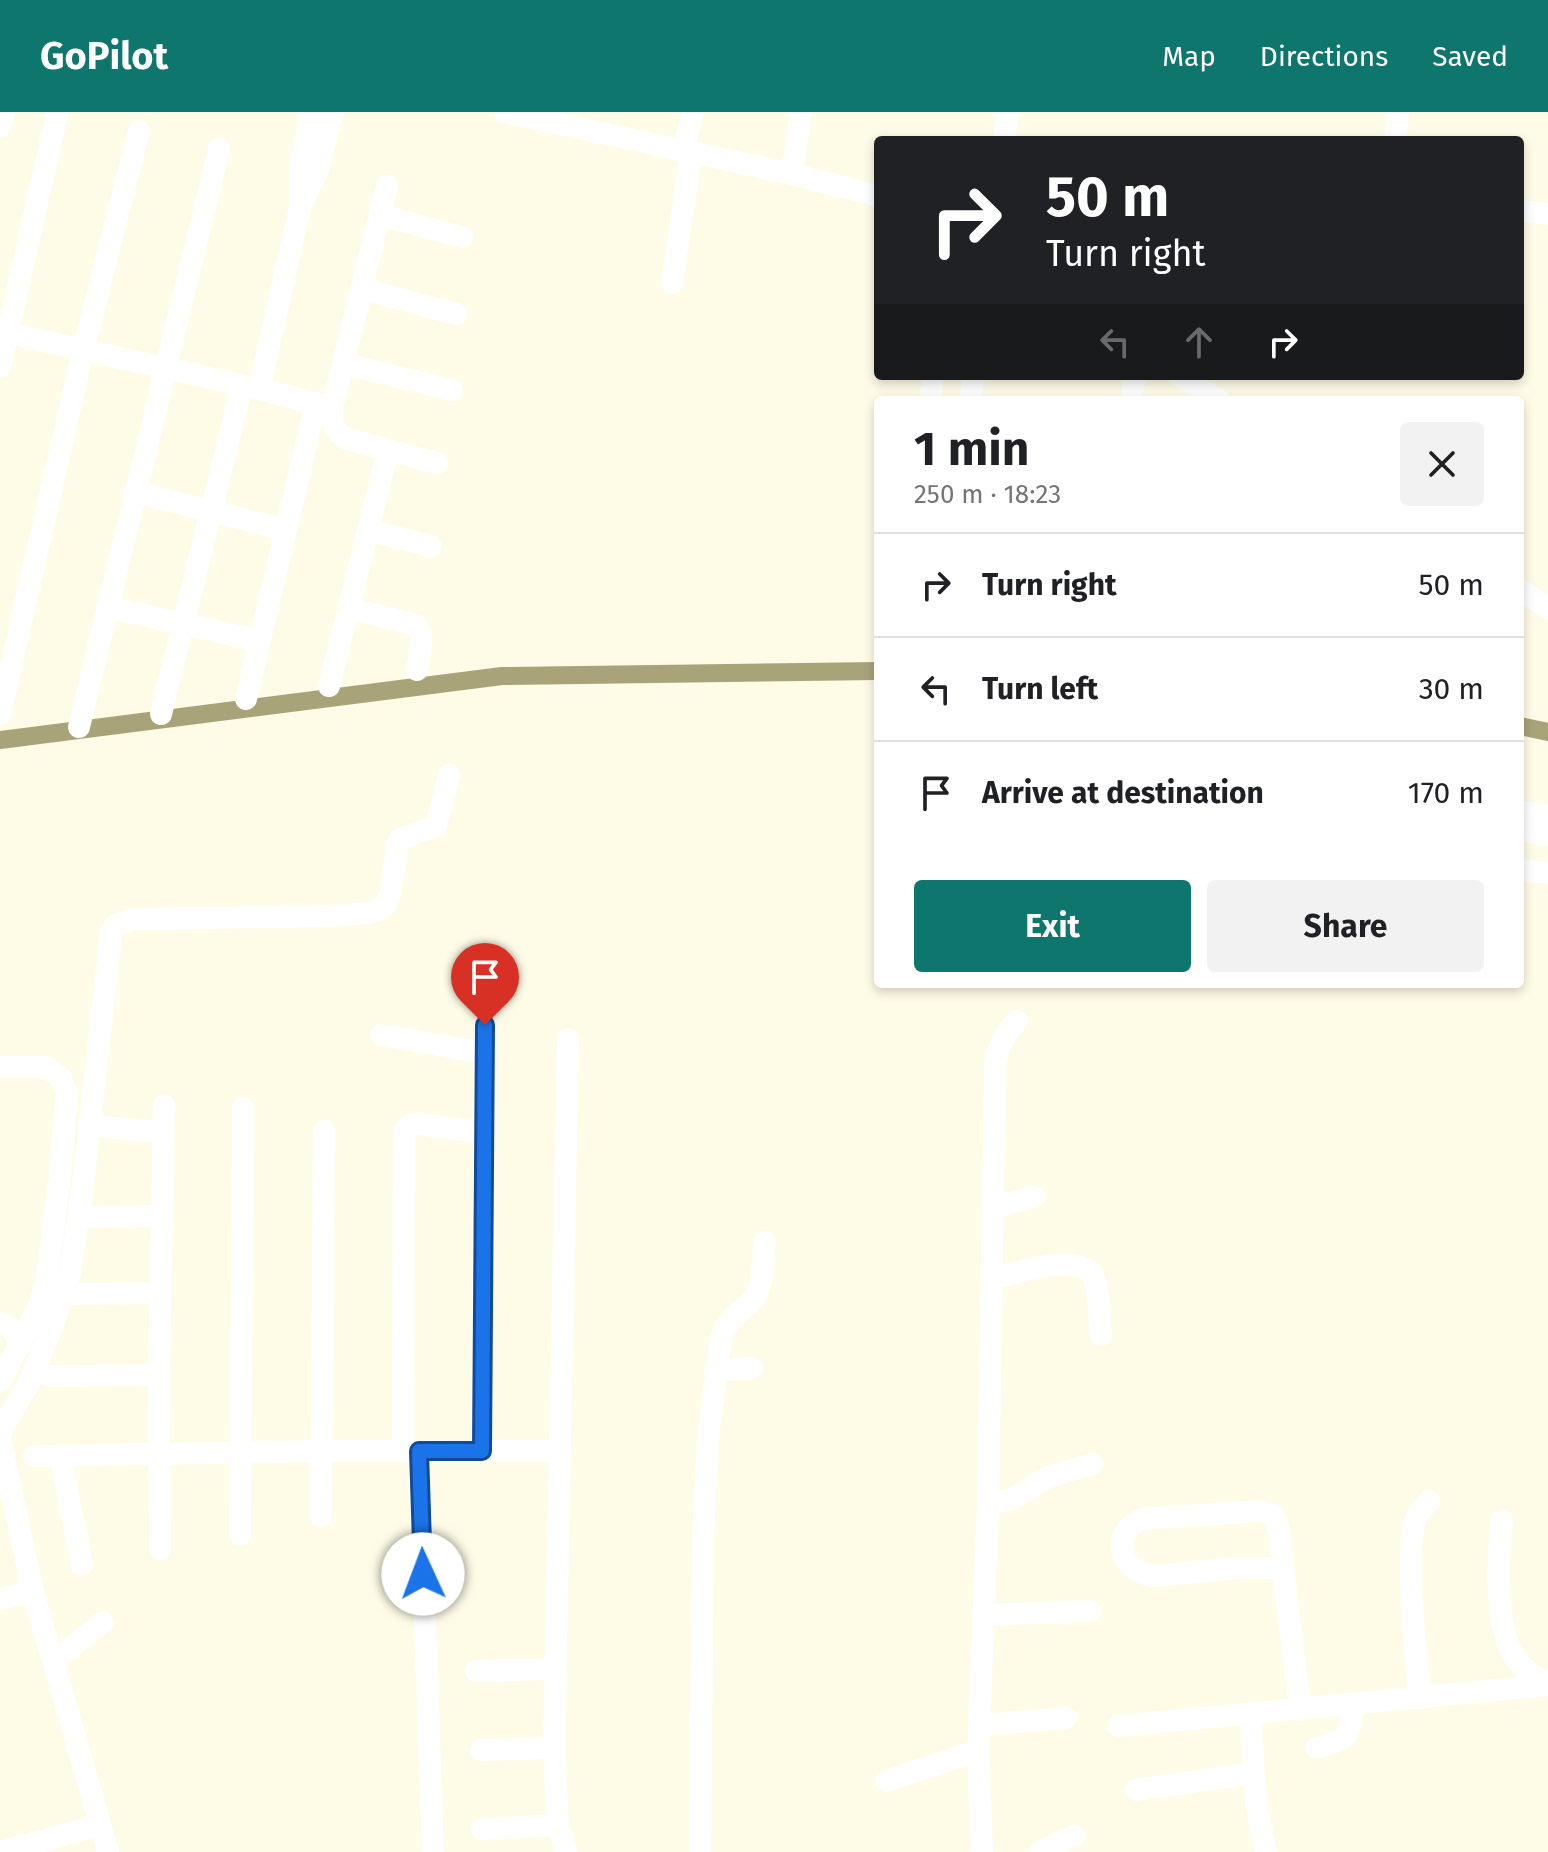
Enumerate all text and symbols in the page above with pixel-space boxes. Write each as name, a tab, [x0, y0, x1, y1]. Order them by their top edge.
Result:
text: GoPilot	[40, 33, 168, 79]
text: Map	[1162, 40, 1216, 73]
text: Directions	[1260, 40, 1388, 73]
text: Saved	[1432, 40, 1508, 73]
text: 50 m	[1046, 164, 1169, 231]
icon: right	[914, 168, 1018, 272]
text: Turn right	[1046, 232, 1206, 276]
icon: left	[1093, 320, 1137, 364]
icon: ahead	[1177, 320, 1221, 364]
icon: right	[1261, 320, 1305, 364]
text: 1 min	[914, 420, 1029, 478]
button: close	[1400, 422, 1484, 506]
text: 250 m · 18:23	[914, 479, 1061, 510]
icon: right	[914, 563, 958, 607]
text: Turn right	[982, 567, 1117, 603]
text: 50 m	[1419, 567, 1484, 603]
icon: left	[914, 667, 958, 711]
text: Turn left	[982, 671, 1098, 707]
text: 30 m	[1419, 671, 1484, 707]
icon: arrive	[914, 771, 958, 815]
text: Arrive at destination	[982, 775, 1264, 811]
text: 170 m	[1408, 775, 1484, 811]
button: Exit	[914, 880, 1191, 972]
button: Share	[1207, 880, 1484, 972]
pin	[451, 943, 519, 1025]
icon: arrive	[463, 955, 507, 999]
position arrow	[381, 1532, 465, 1616]

